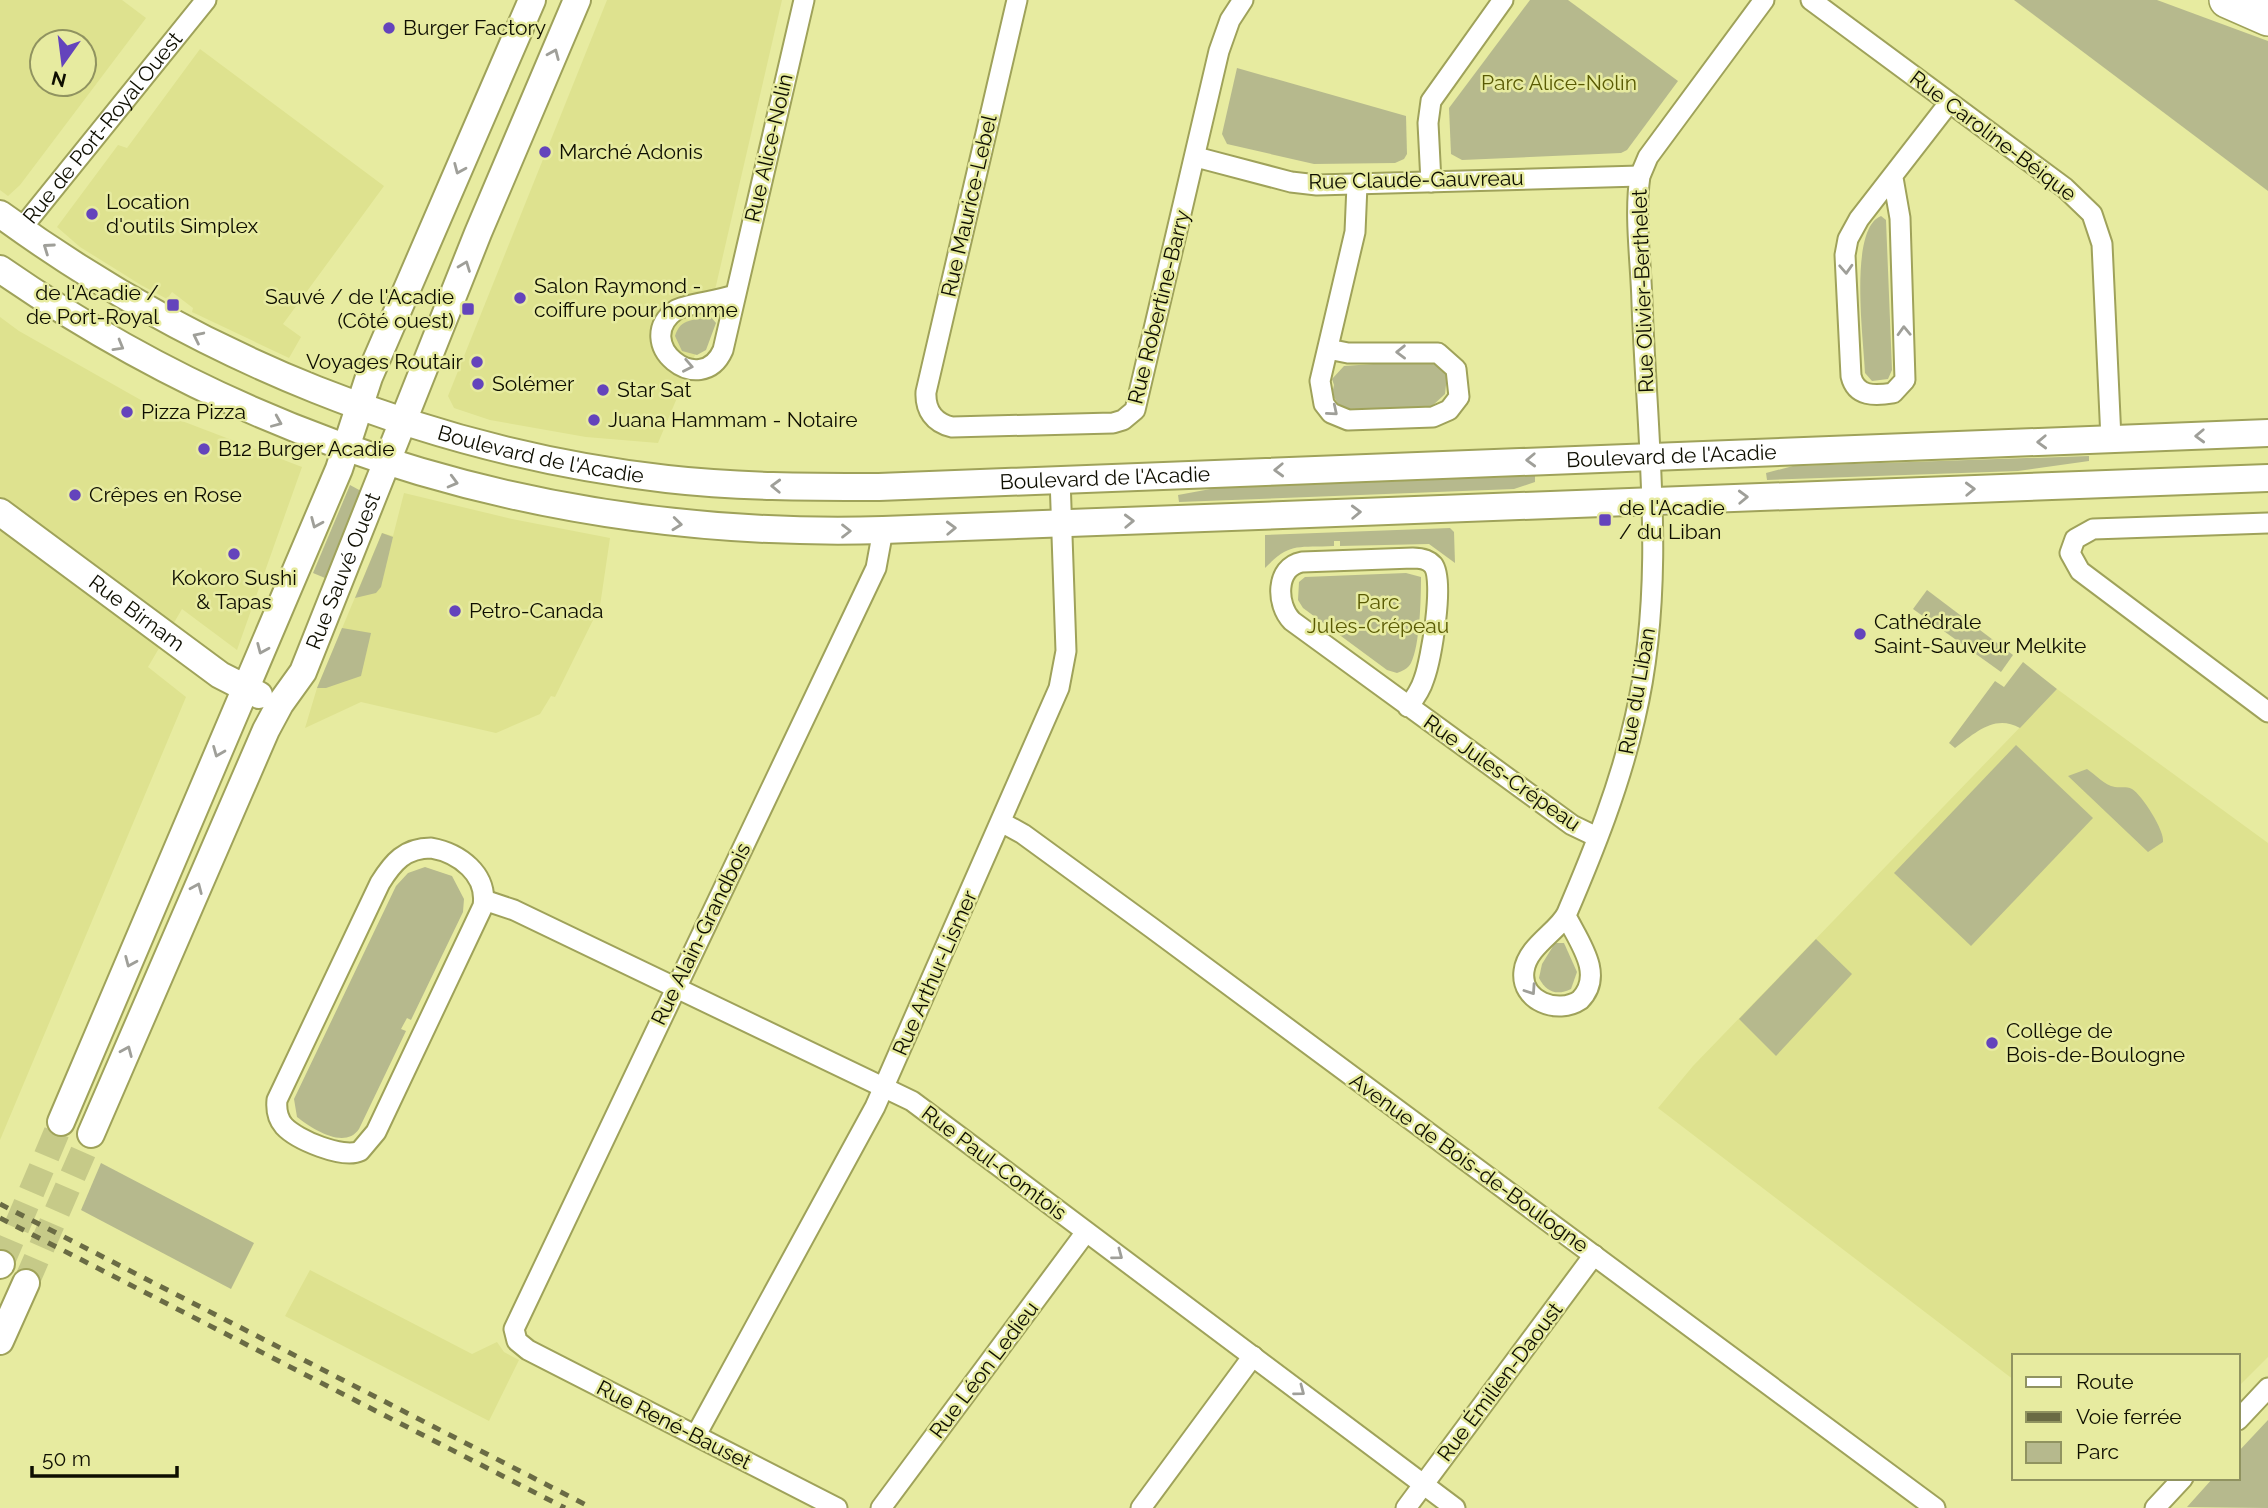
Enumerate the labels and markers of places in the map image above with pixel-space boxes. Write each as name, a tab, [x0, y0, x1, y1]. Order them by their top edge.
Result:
place label: Burger Factory	[403, 15, 546, 40]
marker: Burger Factory	[381, 20, 397, 36]
place label: Marché Adonis	[559, 139, 703, 164]
marker: Marché Adonis	[537, 144, 553, 160]
place label: Location d'outils Simplex	[106, 189, 258, 238]
marker: Location d'outils Simplex	[84, 206, 100, 222]
place label: Salon Raymond - coiffure pour homme	[534, 273, 738, 322]
place label: de l'Acadie / de Port-Royal	[26, 280, 159, 329]
place label: Sauvé / de l'Acadie (Côté ouest)	[265, 284, 454, 333]
marker: Salon Raymond - coiffure pour homme	[512, 290, 528, 306]
marker: de l'Acadie / de Port-Royal	[165, 297, 181, 313]
marker: Sauvé / de l'Acadie (Côté ouest)	[460, 301, 476, 317]
place label: Voyages Routair	[306, 349, 464, 374]
marker: Voyages Routair	[469, 354, 485, 370]
place label: Solémer	[492, 371, 575, 396]
marker: Solémer	[470, 376, 486, 392]
place label: Star Sat	[617, 377, 691, 402]
marker: Star Sat	[595, 382, 611, 398]
place label: Pizza Pizza	[141, 399, 246, 424]
marker: Pizza Pizza	[119, 404, 135, 420]
place label: Juana Hammam - Notaire	[608, 407, 858, 432]
marker: Juana Hammam - Notaire	[586, 412, 602, 428]
place label: B12 Burger Acadie	[218, 436, 395, 461]
marker: B12 Burger Acadie	[196, 441, 212, 457]
place label: Crêpes en Rose	[89, 482, 242, 507]
marker: Crêpes en Rose	[67, 487, 83, 503]
place label: de l'Acadie / du Liban	[1619, 495, 1725, 544]
marker: de l'Acadie / du Liban	[1597, 512, 1613, 528]
marker: Kokoro Sushi & Tapas	[226, 546, 242, 562]
place label: Kokoro Sushi & Tapas	[171, 565, 297, 614]
place label: Petro-Canada	[469, 598, 604, 623]
marker: Petro-Canada	[447, 603, 463, 619]
place label: Cathédrale Saint-Sauveur Melkite	[1874, 609, 2086, 658]
marker: Cathédrale Saint-Sauveur Melkite	[1852, 626, 1868, 642]
place label: Collège de Bois-de-Boulogne	[2006, 1018, 2185, 1067]
marker: Collège de Bois-de-Boulogne	[1984, 1035, 2000, 1051]

